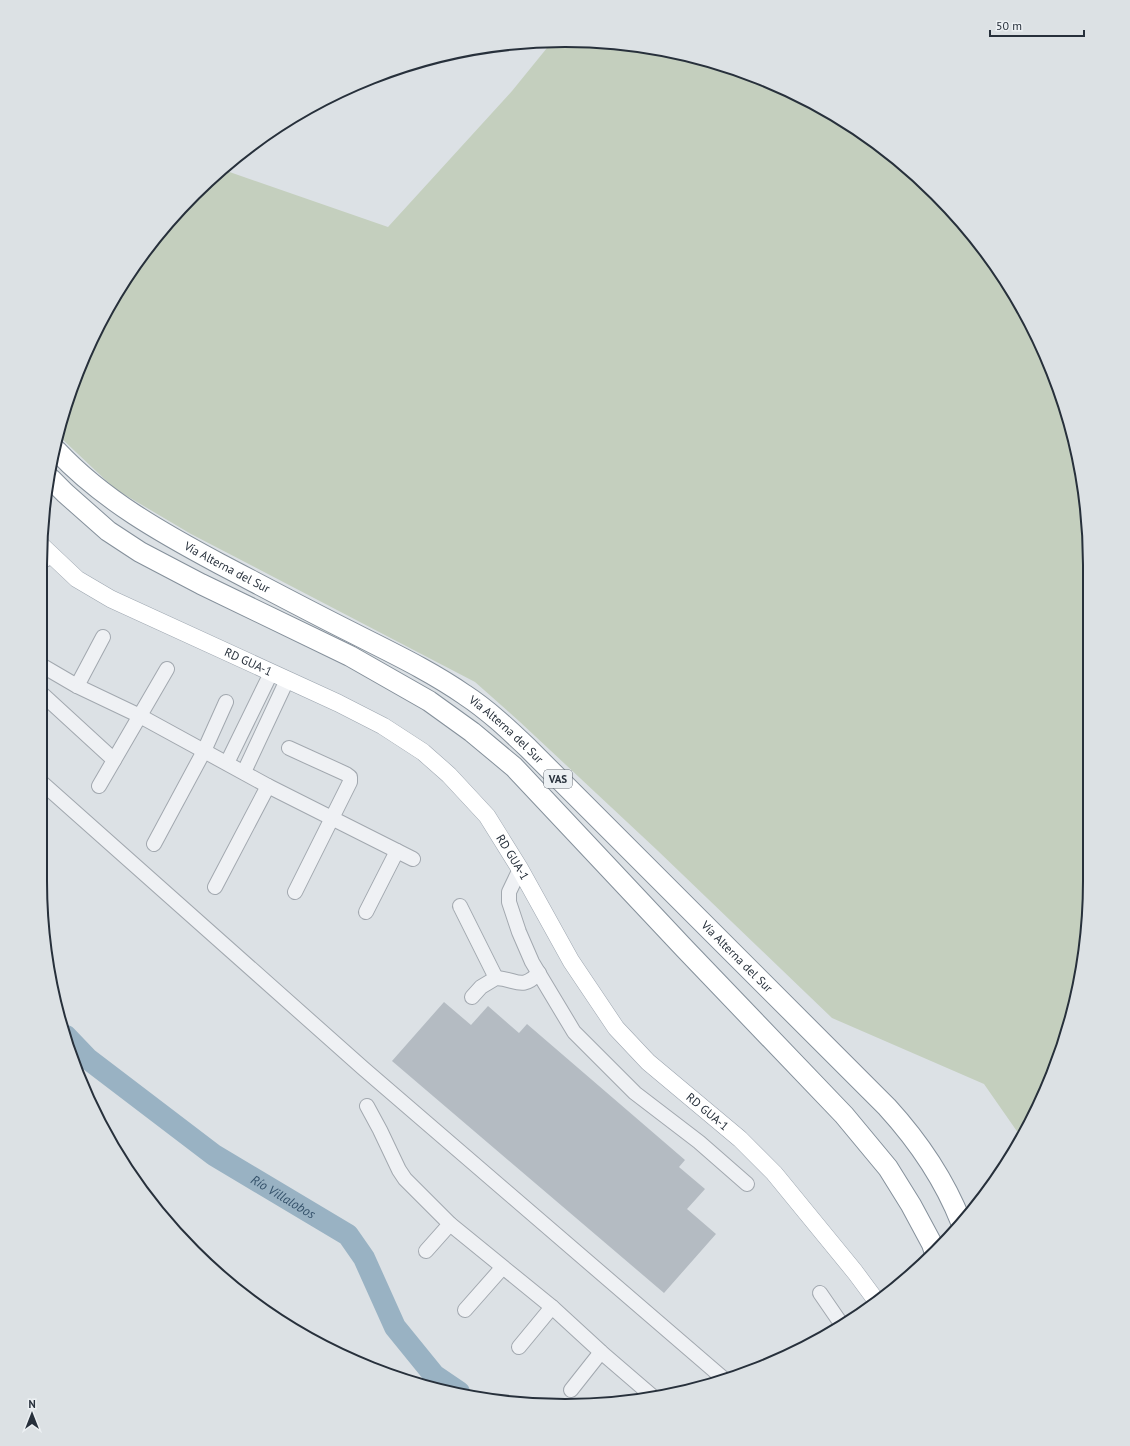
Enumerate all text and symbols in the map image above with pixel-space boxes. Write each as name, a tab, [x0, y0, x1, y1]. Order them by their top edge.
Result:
scale bar	[990, 12, 1084, 38]
text: 50 m	[996, 18, 1022, 33]
street label: Vía Alterna del Sur	[181, 538, 273, 596]
street label: RD GUA-1	[222, 644, 275, 679]
street label: Vía Alterna del Sur	[465, 691, 547, 766]
road number: VAS	[544, 770, 572, 788]
street label: RD GUA-1	[493, 831, 533, 882]
street label: Vía Alterna del Sur	[698, 917, 776, 995]
street label: RD GUA-1	[683, 1089, 732, 1133]
water label: Río Villalobos	[248, 1171, 319, 1223]
north arrow	[12, 1394, 52, 1434]
text: N	[28, 1397, 36, 1411]

